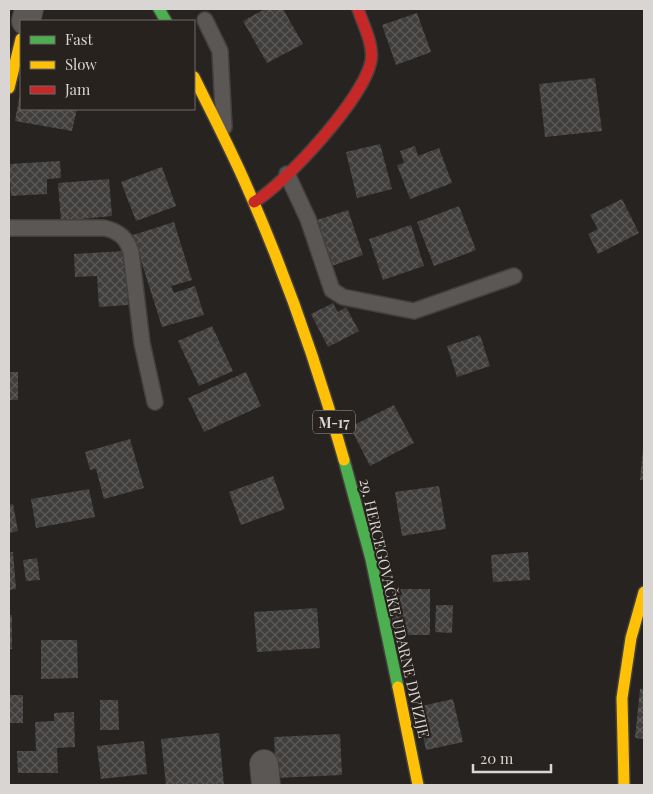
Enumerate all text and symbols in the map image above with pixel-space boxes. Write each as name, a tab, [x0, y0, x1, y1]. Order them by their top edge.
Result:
legend	[20, 20, 195, 110]
text: Fast	[65, 29, 94, 49]
text: Slow	[65, 54, 97, 74]
text: Jam	[64, 79, 91, 99]
road number: M-17	[313, 411, 355, 434]
street label: 29. HERCEGOVAČKE UDARNE DIVIZIJE	[355, 476, 435, 740]
scale bar	[473, 742, 550, 774]
text: 20 m	[480, 748, 514, 768]

